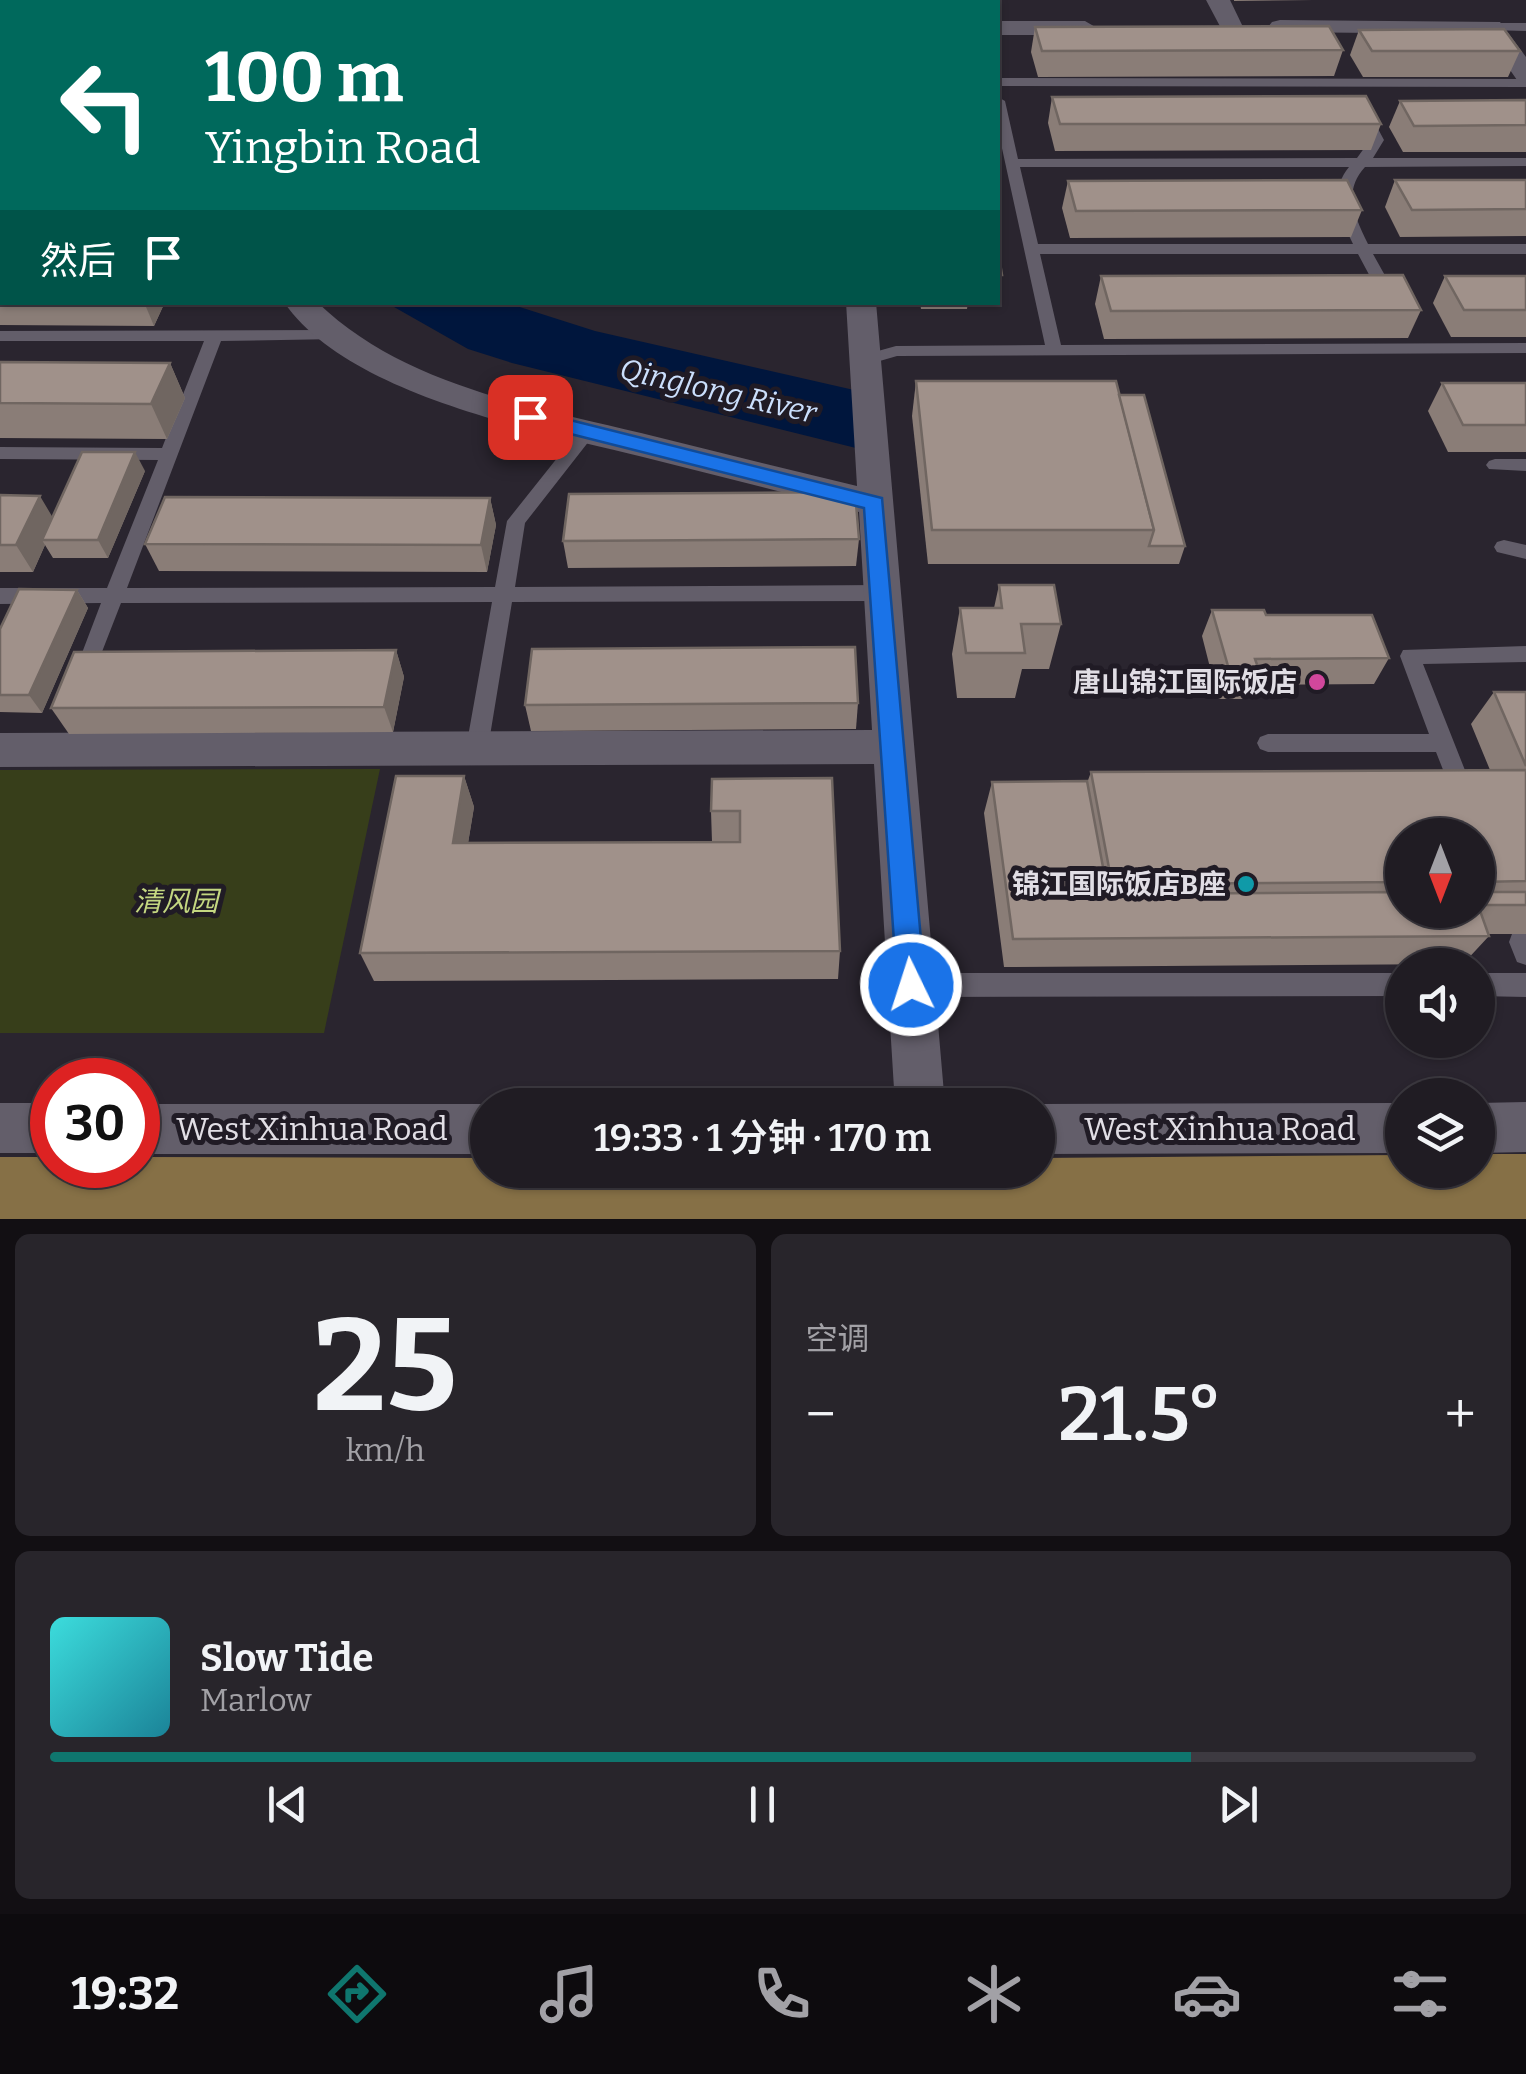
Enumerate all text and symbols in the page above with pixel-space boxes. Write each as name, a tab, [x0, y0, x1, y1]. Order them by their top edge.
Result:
text: 100 m	[205, 36, 404, 120]
icon: left	[40, 40, 170, 170]
text: Yingbin Road	[205, 121, 481, 175]
icon: arrive	[136, 230, 191, 285]
text: 然后	[40, 238, 116, 284]
water label: Qinglong River	[616, 351, 821, 431]
pin	[488, 375, 573, 460]
icon: arrive	[503, 390, 558, 445]
place label: 唐山锦江国际饭店	[1073, 666, 1297, 699]
marker: 唐山锦江国际饭店	[1306, 671, 1328, 693]
north arrow	[1385, 818, 1495, 928]
map controls	[1385, 818, 1495, 1188]
place label: 锦江国际饭店B座	[1012, 868, 1226, 901]
marker: 锦江国际饭店B座	[1235, 873, 1257, 895]
park label: 清风园	[134, 885, 222, 918]
position arrow	[859, 933, 963, 1037]
button: sound	[1385, 948, 1495, 1058]
speed limit sign: 30	[30, 1058, 160, 1188]
button: layers	[1385, 1078, 1495, 1188]
street label: West Xinhua Road	[176, 1110, 448, 1148]
street label: West Xinhua Road	[1084, 1110, 1356, 1148]
text: 19:33 · 1 分钟 · 170 m	[594, 1115, 931, 1161]
text: 25	[313, 1288, 457, 1444]
text: 空调	[806, 1320, 870, 1358]
text: 21.5°	[1058, 1370, 1222, 1460]
text: −	[806, 1382, 836, 1448]
text: +	[1445, 1382, 1476, 1448]
text: km/h	[346, 1431, 425, 1469]
text: Slow Tide	[200, 1635, 373, 1681]
text: Marlow	[200, 1681, 312, 1719]
icon: previous	[260, 1777, 315, 1832]
icon: pause	[735, 1777, 790, 1832]
icon: next	[1211, 1777, 1266, 1832]
icon: directions	[322, 1959, 392, 2029]
icon: music	[534, 1959, 604, 2029]
icon: phone	[747, 1959, 817, 2029]
icon: climate	[959, 1959, 1029, 2029]
icon: car	[1172, 1959, 1242, 2029]
icon: filters	[1385, 1959, 1455, 2029]
text: 19:32	[71, 1967, 179, 2021]

